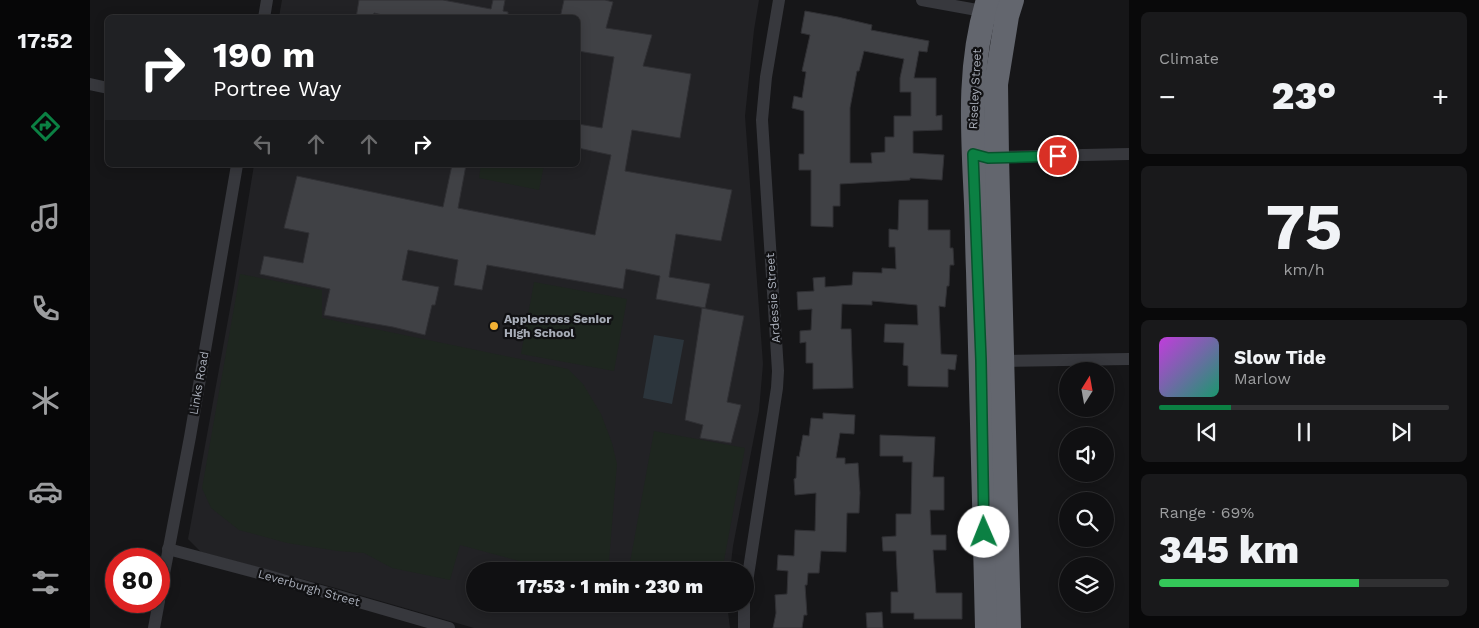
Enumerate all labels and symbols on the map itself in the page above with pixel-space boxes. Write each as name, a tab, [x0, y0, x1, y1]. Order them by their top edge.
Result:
street label: Riseley Street	[966, 48, 984, 130]
pin	[1037, 135, 1079, 177]
street label: Ardessie Street	[763, 253, 783, 343]
place label: Applecross Senior High School	[504, 312, 612, 340]
marker: Applecross Senior High School	[488, 320, 500, 332]
street label: Links Road	[187, 350, 211, 416]
north arrow	[1059, 362, 1114, 418]
position arrow	[957, 505, 1009, 557]
speed limit sign: 80	[105, 548, 170, 613]
street label: Leverburgh Street	[256, 567, 362, 609]

